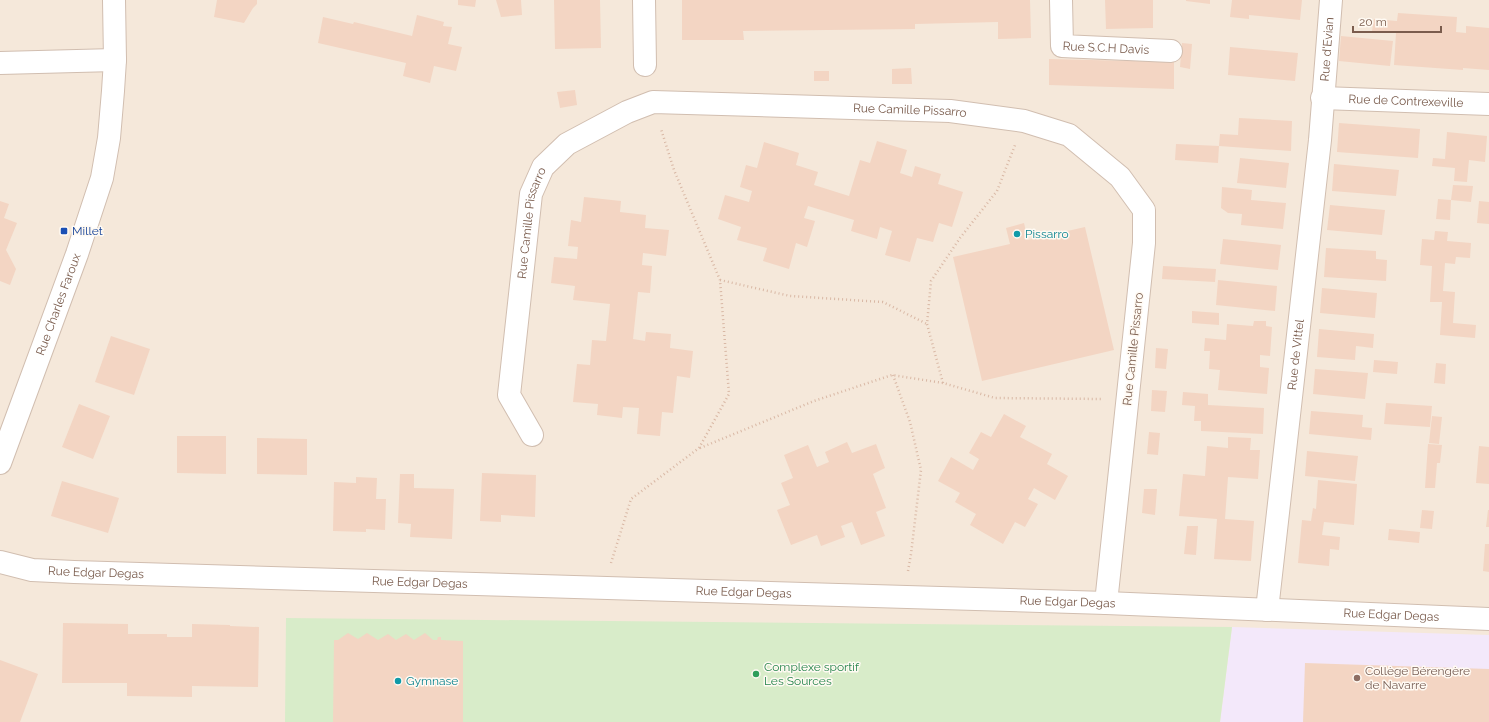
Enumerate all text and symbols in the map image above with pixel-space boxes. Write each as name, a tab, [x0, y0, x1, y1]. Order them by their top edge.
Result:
scale bar	[1353, 8, 1441, 34]
text: 20 m	[1359, 15, 1387, 29]
street label: Rue d'Evian	[1318, 17, 1337, 82]
street label: Rue S.C.H Davis	[1062, 39, 1150, 57]
street label: Rue de Contrexeville	[1348, 92, 1464, 110]
street label: Rue Camille Pissarro	[853, 101, 968, 120]
street label: Rue Camille Pissarro	[515, 165, 549, 279]
place label: Millet	[72, 224, 103, 238]
marker: Millet	[59, 226, 69, 236]
place label: Pissarro	[1025, 227, 1069, 241]
marker: Pissarro	[1012, 229, 1022, 239]
street label: Rue Charles Faroux	[33, 252, 84, 357]
street label: Rue Camille Pissarro	[1120, 292, 1146, 406]
street label: Rue de Vittel	[1285, 318, 1307, 391]
street label: Rue Edgar Degas	[48, 564, 144, 581]
street label: Rue Edgar Degas	[372, 574, 468, 591]
street label: Rue Edgar Degas	[695, 584, 792, 601]
street label: Rue Edgar Degas	[1019, 593, 1116, 610]
street label: Rue Edgar Degas	[1343, 606, 1440, 624]
place label: Complexe sportif Les Sources	[764, 660, 860, 688]
place label: Collège Bérengère de Navarre	[1365, 664, 1470, 692]
marker: Complexe sportif Les Sources	[751, 669, 761, 679]
marker: Collège Bérengère de Navarre	[1352, 673, 1362, 683]
place label: Gymnase	[406, 674, 458, 688]
marker: Gymnase	[393, 676, 403, 686]

